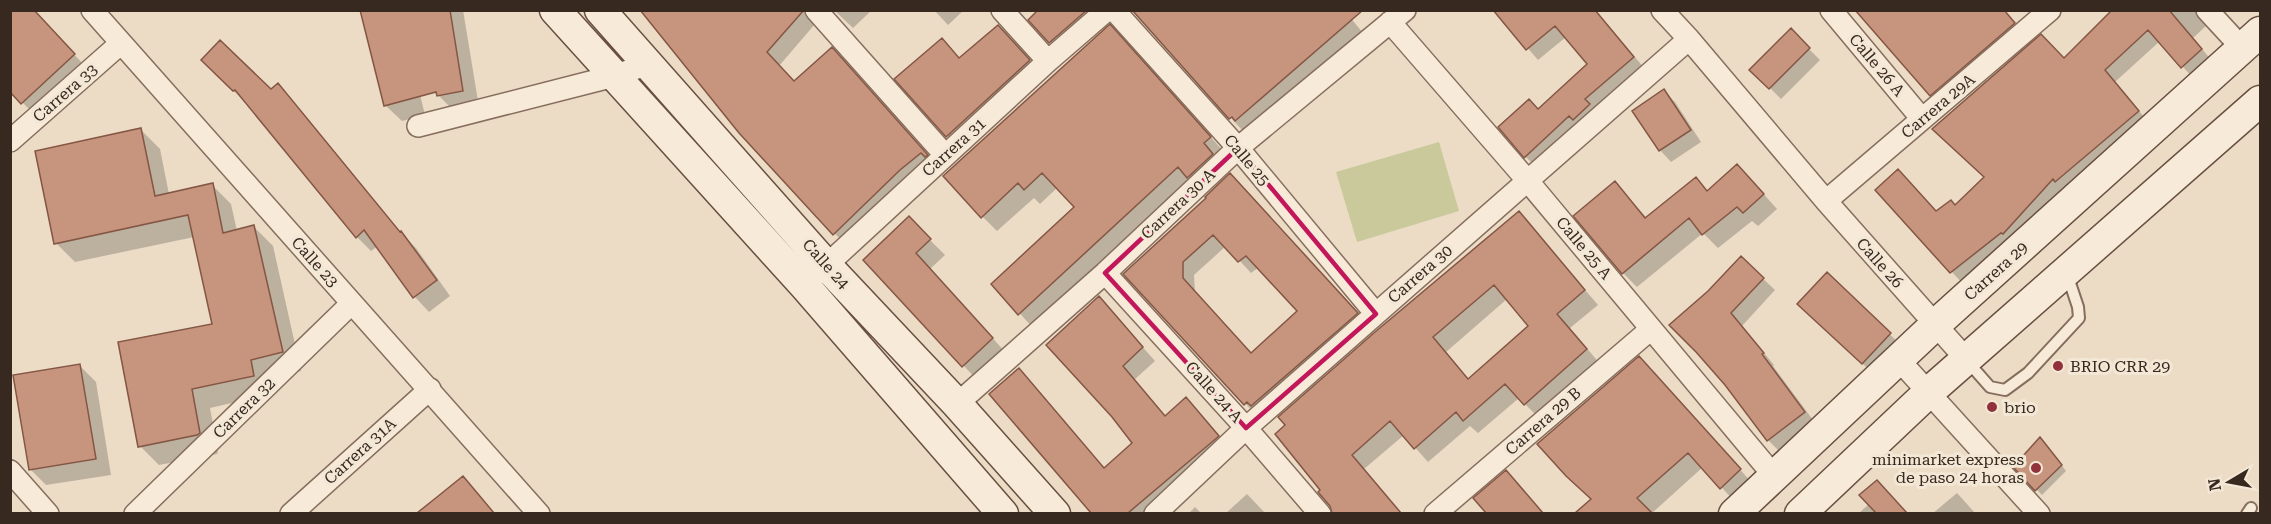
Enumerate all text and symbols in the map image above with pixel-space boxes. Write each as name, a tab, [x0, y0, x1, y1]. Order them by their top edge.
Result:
street label: Calle 26 A	[1845, 30, 1909, 101]
street label: Carrera 33	[29, 60, 101, 126]
street label: Carrera 29A	[1897, 69, 1979, 142]
street label: Carrera 31	[918, 113, 990, 180]
street label: Calle 25	[1220, 131, 1274, 189]
street label: Carrera 30 A	[1137, 164, 1220, 243]
street label: Calle 25 A	[1552, 213, 1616, 284]
street label: Calle 23	[288, 233, 342, 291]
street label: Calle 26	[1853, 234, 1907, 292]
street label: Calle 24	[799, 235, 853, 293]
street label: Carrera 29	[1960, 237, 2032, 304]
street label: Carrera 30	[1384, 241, 1456, 307]
street label: Calle 24 A	[1182, 357, 1247, 427]
place label: BRIO CRR 29	[2070, 357, 2170, 376]
marker: BRIO CRR 29	[2051, 359, 2065, 373]
street label: Carrera 32	[209, 374, 279, 442]
street label: Carrera 29 B	[1501, 383, 1585, 459]
place label: brio	[2004, 398, 2036, 417]
marker: brio	[1985, 400, 1999, 414]
street label: Carrera 31A	[320, 413, 400, 488]
place label: minimarket express de paso 24 horas	[1872, 450, 2024, 487]
north arrow	[2199, 452, 2259, 512]
marker: minimarket express de paso 24 horas	[2029, 461, 2043, 475]
text: N	[2204, 477, 2225, 492]

